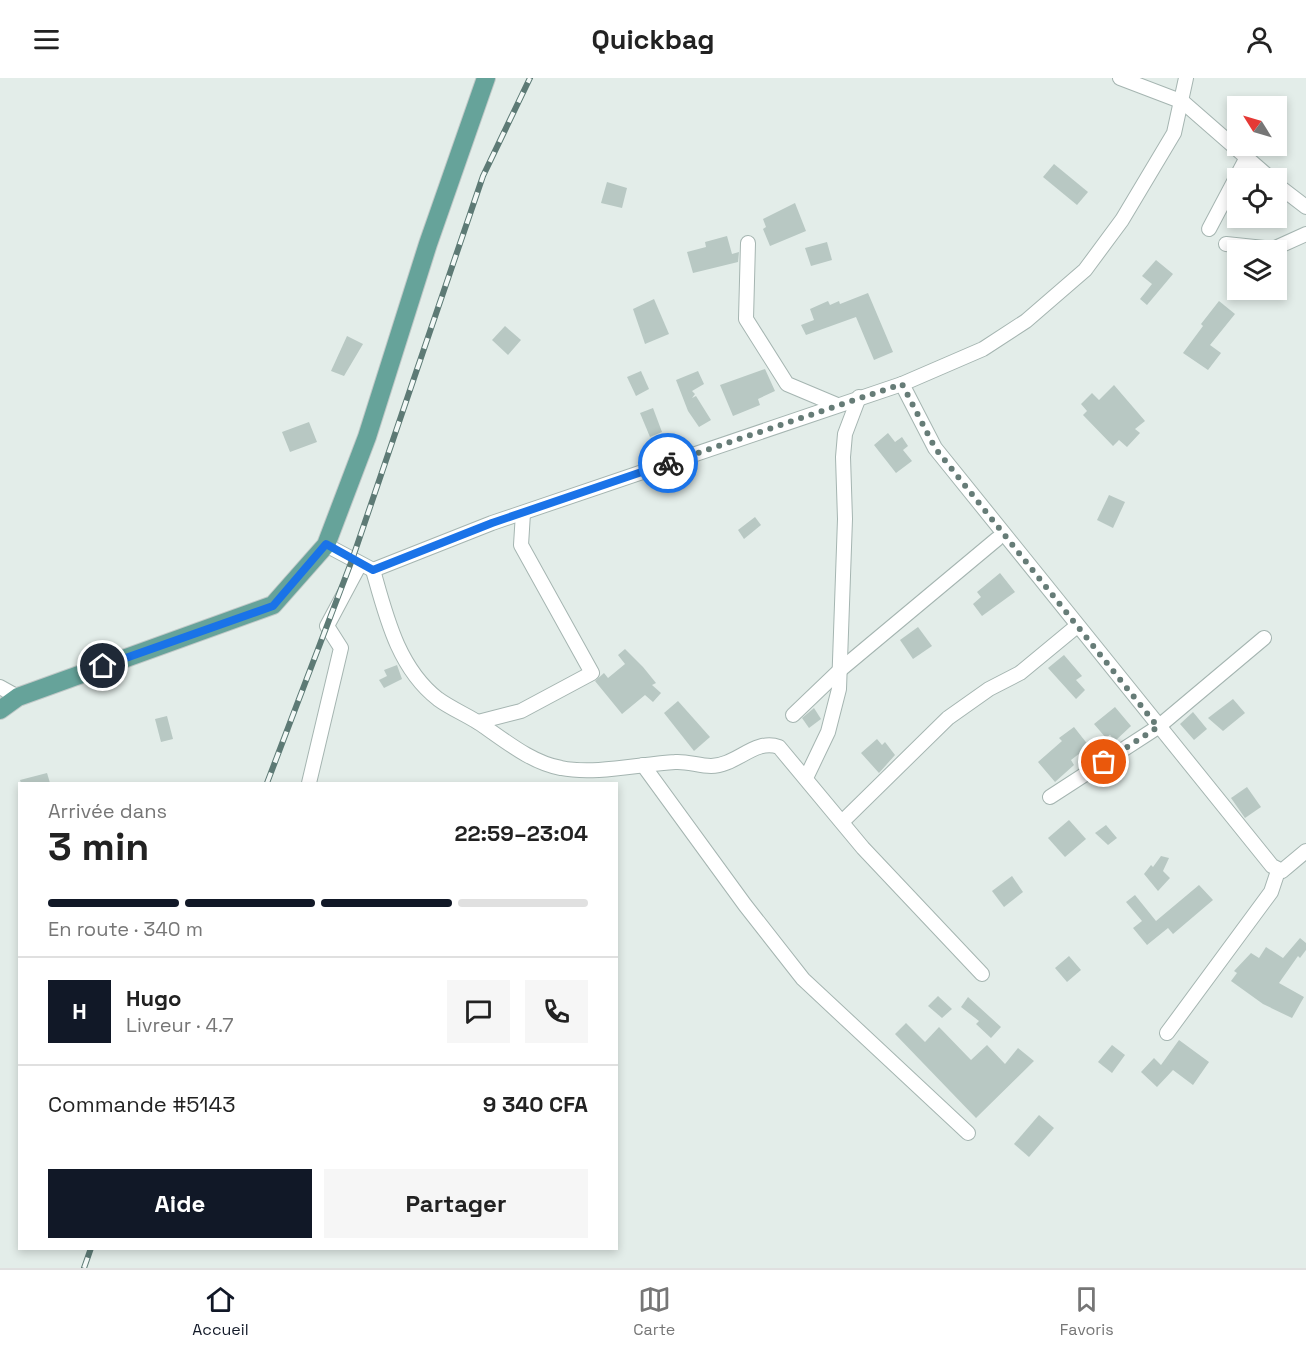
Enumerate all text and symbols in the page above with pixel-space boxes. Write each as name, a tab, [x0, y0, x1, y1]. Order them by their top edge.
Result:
text: Quickbag	[592, 22, 714, 57]
icon: menu	[30, 23, 63, 56]
icon: person	[1243, 23, 1276, 56]
north arrow	[1227, 96, 1287, 156]
map controls	[1227, 96, 1287, 300]
button: locate	[1227, 168, 1287, 228]
button: layers	[1227, 240, 1287, 300]
courier	[638, 433, 698, 493]
icon: bike	[652, 447, 685, 480]
pin	[77, 640, 128, 691]
icon: home	[86, 649, 119, 682]
pin	[1078, 736, 1129, 787]
icon: bag	[1087, 745, 1120, 778]
text: Arrivée dans	[48, 798, 167, 824]
text: 22:59–23:04	[454, 819, 588, 847]
text: 3 min	[48, 822, 149, 871]
text: En route · 340 m	[48, 916, 203, 942]
button: chat	[447, 980, 510, 1043]
button: phone	[525, 980, 588, 1043]
text: Hugo	[126, 984, 181, 1012]
text: H	[72, 997, 87, 1025]
text: Livreur · 4.7	[126, 1012, 234, 1038]
text: Commande #5143	[48, 1090, 235, 1118]
text: 9 340 CFA	[483, 1090, 588, 1118]
button: Aide	[48, 1169, 312, 1238]
button: Partager	[324, 1169, 588, 1238]
tab: Accueil	[192, 1283, 249, 1340]
tab: Carte	[633, 1283, 675, 1340]
tab: Favoris	[1060, 1283, 1114, 1340]

